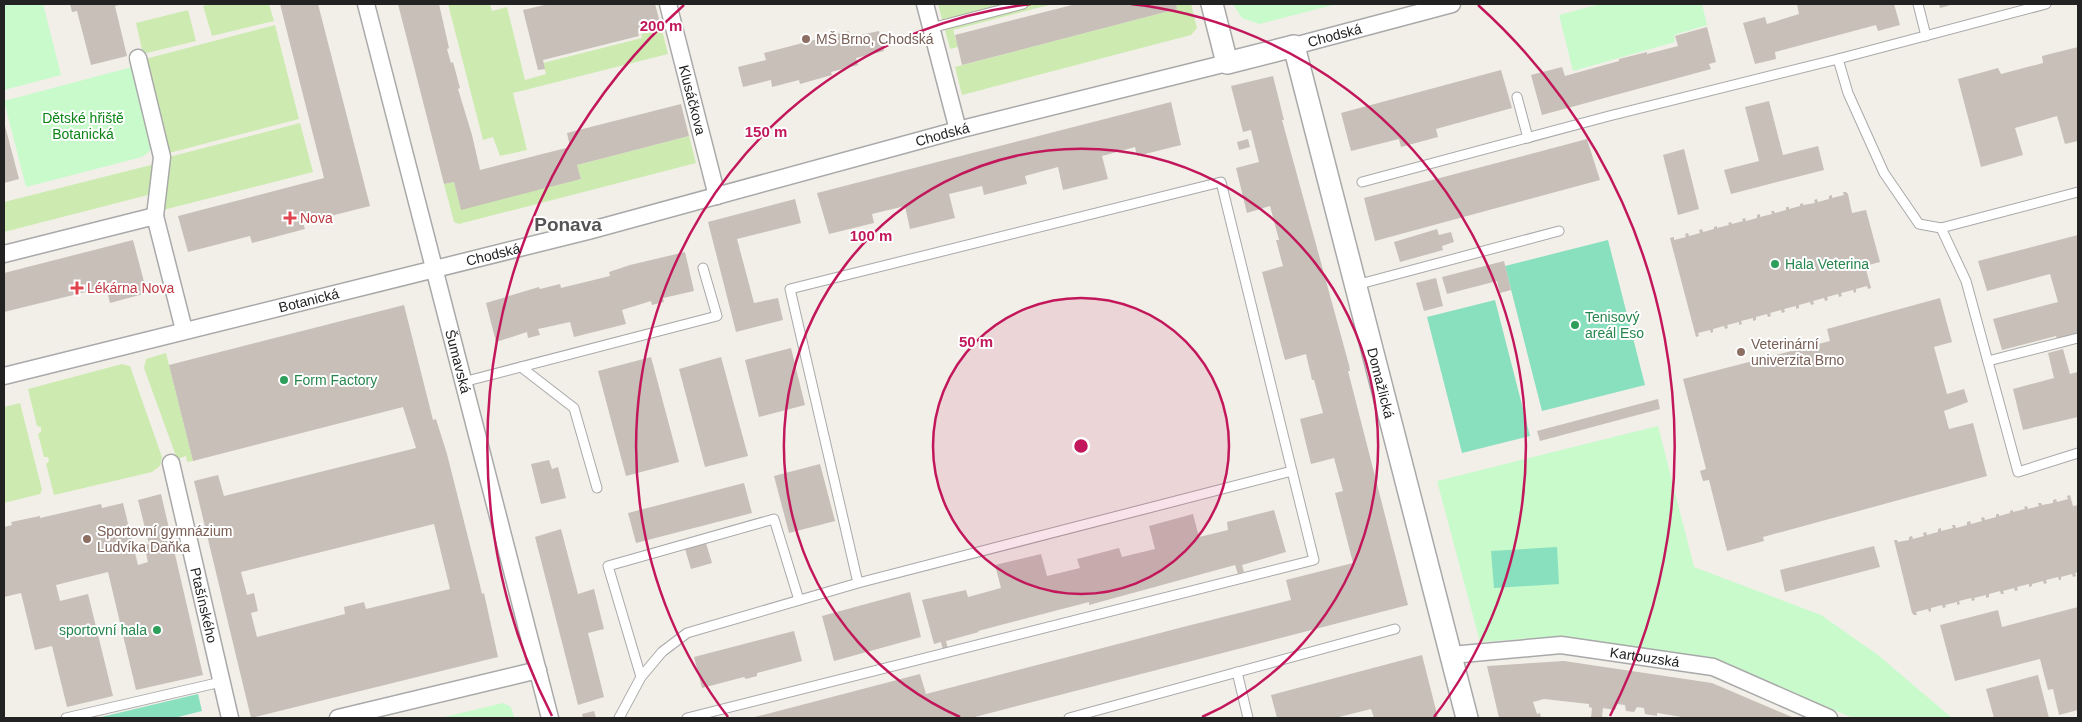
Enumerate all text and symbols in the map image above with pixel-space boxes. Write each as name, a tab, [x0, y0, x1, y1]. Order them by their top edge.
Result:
text: 200 m	[640, 17, 682, 34]
street label: Chodská	[1306, 20, 1364, 50]
place label: MŠ Brno, Chodská	[816, 31, 934, 47]
marker: MŠ Brno, Chodská	[800, 33, 812, 45]
street label: Klusáčkova	[676, 63, 709, 137]
park label: Dětské hřiště Botanická	[42, 110, 124, 142]
street label: Chodská	[914, 119, 971, 149]
text: 150 m	[745, 123, 787, 140]
place label: Nova	[300, 210, 333, 226]
marker: Nova	[284, 212, 296, 224]
district label: Ponava	[534, 214, 602, 235]
text: 100 m	[850, 227, 892, 244]
street label: Chodská	[464, 240, 522, 269]
place label: Hala Veterina	[1785, 256, 1869, 272]
marker: Hala Veterina	[1769, 258, 1781, 270]
place label: Lékárna Nova	[87, 280, 174, 296]
marker: Lékárna Nova	[71, 282, 83, 294]
street label: Botanická	[277, 285, 341, 316]
place label: Tenisový areál Eso	[1585, 309, 1644, 341]
marker: Tenisový areál Eso	[1569, 319, 1581, 331]
street label: Šumavská	[442, 328, 474, 395]
text: 50 m	[959, 333, 993, 350]
place label: Veterinární univerzita Brno	[1751, 336, 1845, 368]
street label: Domažlická	[1364, 346, 1398, 420]
marker: Veterinární univerzita Brno	[1735, 346, 1747, 358]
place label: Form Factory	[294, 372, 377, 388]
marker: Form Factory	[278, 374, 290, 386]
centre of rings	[1072, 437, 1090, 455]
place label: Sportovní gymnázium Ludvíka Daňka	[97, 523, 232, 555]
marker: Sportovní gymnázium Ludvíka Daňka	[81, 533, 93, 545]
street label: Ptašínského	[187, 566, 220, 645]
place label: sportovní hala	[59, 622, 147, 638]
marker: sportovní hala	[151, 624, 163, 636]
street label: Kartouzská	[1609, 644, 1681, 670]

